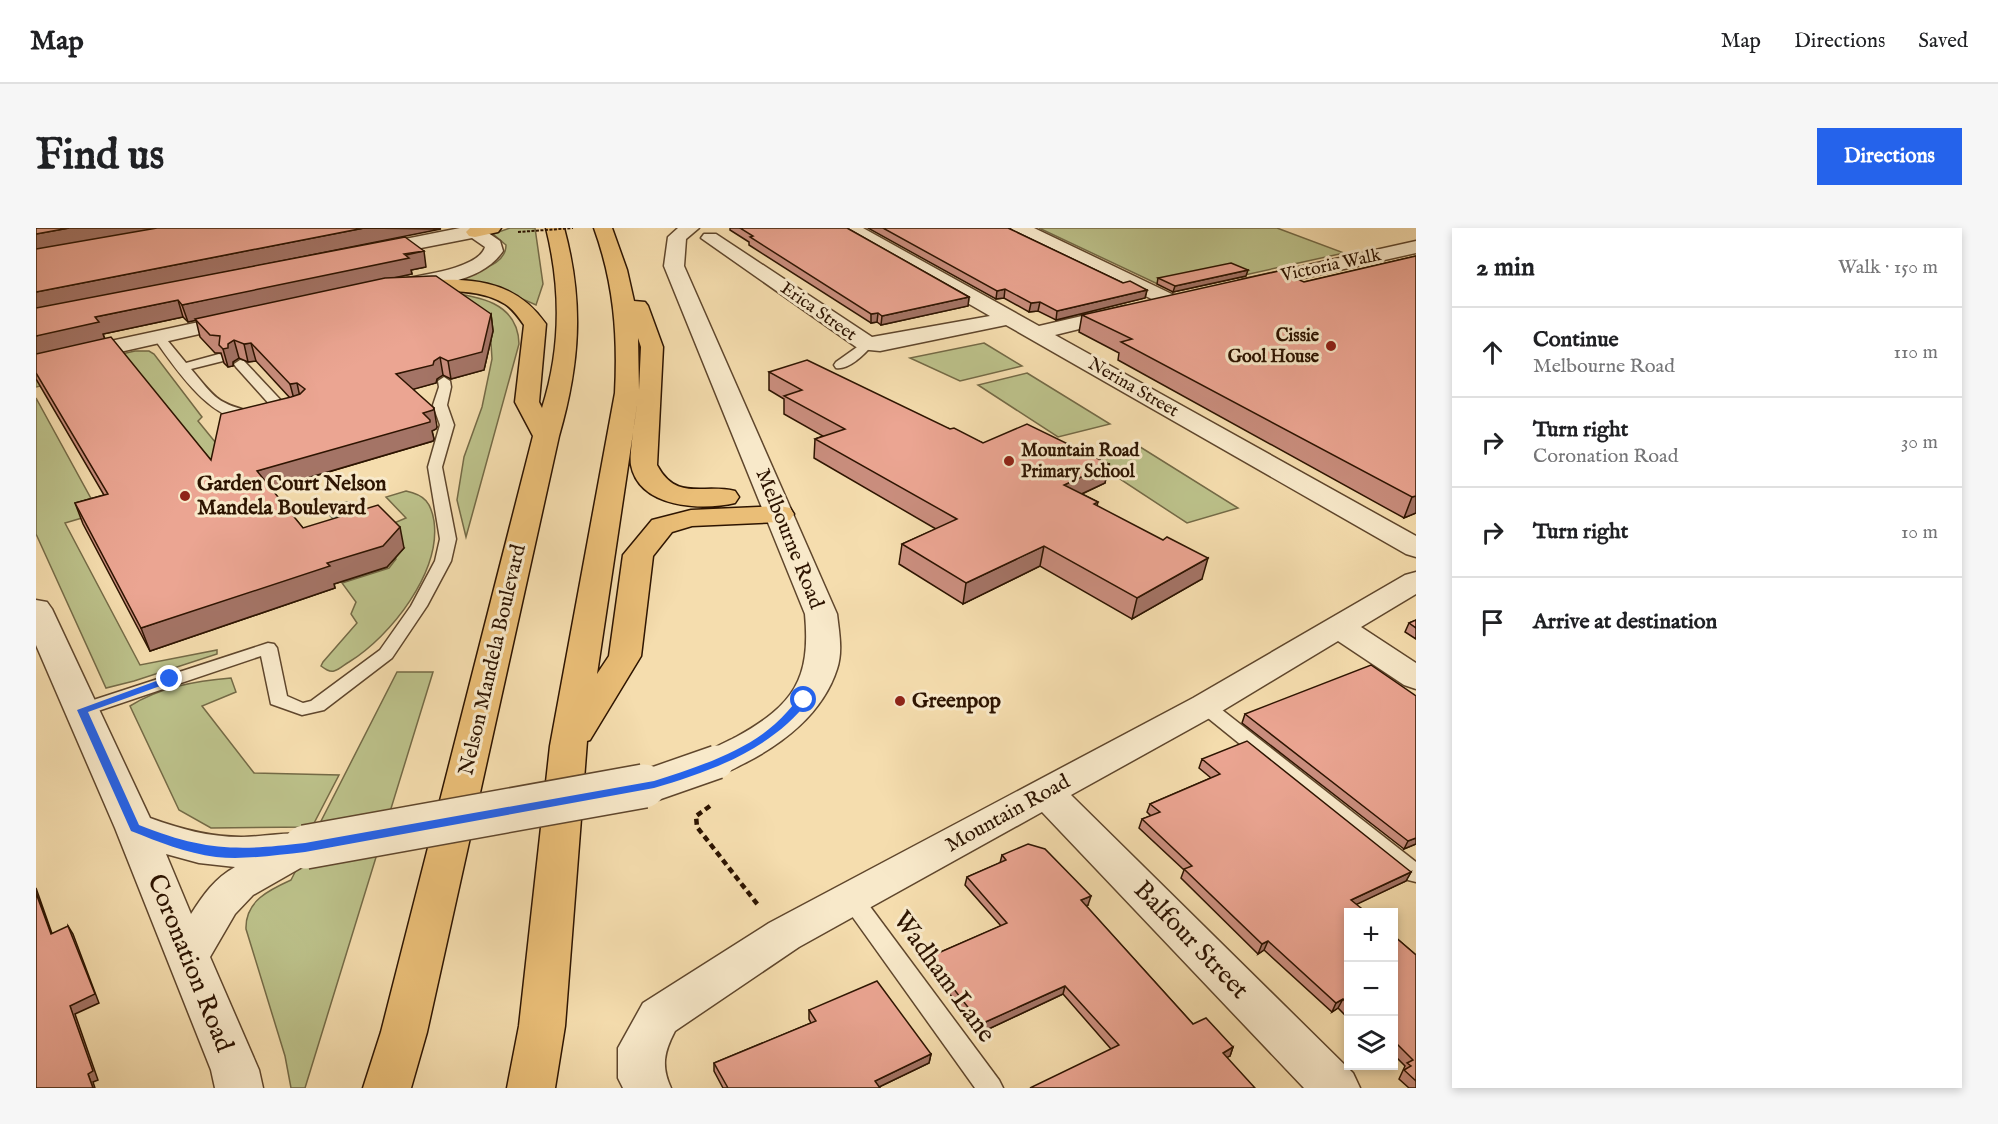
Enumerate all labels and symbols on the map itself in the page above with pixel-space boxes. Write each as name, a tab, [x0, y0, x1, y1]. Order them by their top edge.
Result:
street label: Victoria Walk	[1278, 244, 1383, 288]
street label: Erica Street	[775, 277, 861, 347]
place label: Cissie Gool House	[1228, 325, 1320, 369]
marker: Cissie Gool House	[1324, 339, 1338, 353]
street label: Nerina Street	[1084, 353, 1182, 423]
place label: Mountain Road Primary School	[1021, 440, 1140, 484]
marker: Mountain Road Primary School	[1002, 454, 1016, 468]
street label: Melbourne Road	[749, 465, 830, 614]
place label: Garden Court Nelson Mandela Boulevard	[197, 471, 387, 522]
marker: Garden Court Nelson Mandela Boulevard	[178, 489, 192, 503]
street label: Nelson Mandela Boulevard	[453, 541, 533, 778]
route end	[156, 665, 182, 691]
route start	[790, 686, 816, 712]
place label: Greenpop	[912, 688, 1002, 715]
marker: Greenpop	[893, 694, 907, 708]
street label: Mountain Road	[941, 768, 1076, 859]
street label: Coronation Road	[139, 869, 241, 1057]
street label: Balfour Street	[1126, 874, 1256, 1006]
street label: Wadham Lane	[885, 905, 1003, 1049]

